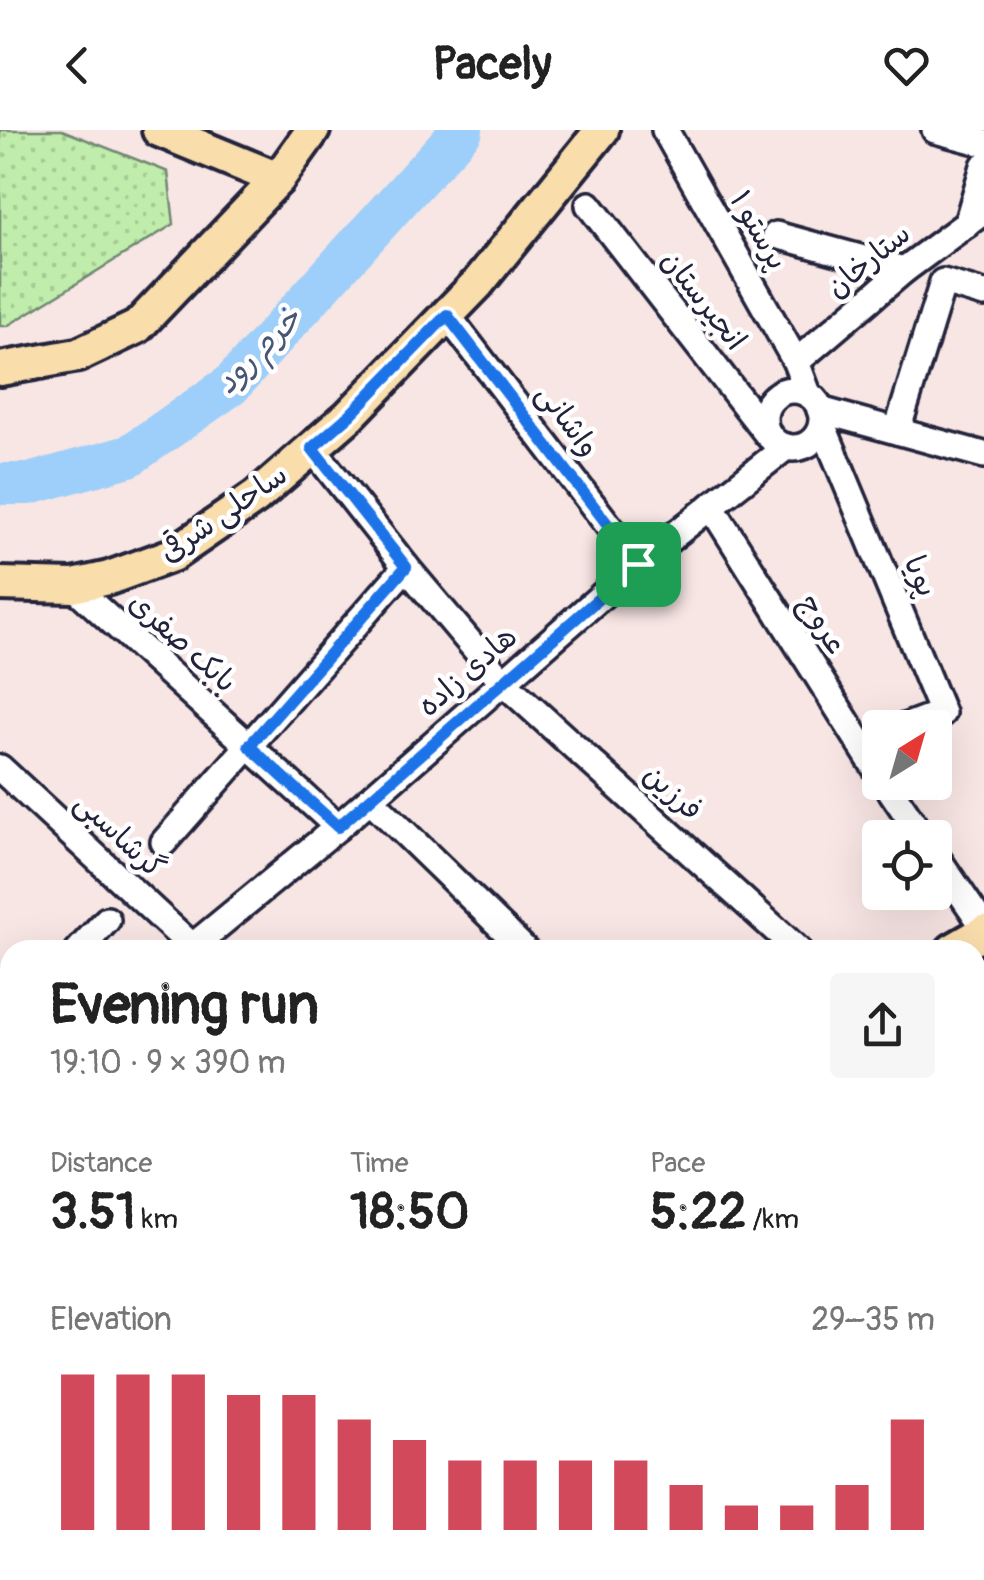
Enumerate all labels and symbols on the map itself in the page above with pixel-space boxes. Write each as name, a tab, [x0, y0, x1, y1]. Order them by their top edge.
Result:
street label: پرستو ۱	[721, 184, 796, 276]
street label: ستارخان	[819, 215, 918, 306]
street label: انجیرستان	[653, 243, 754, 358]
water label: خرم رود	[207, 298, 314, 405]
street label: واشانی	[528, 376, 607, 464]
street label: ساحلی شرقی	[152, 456, 294, 571]
pin	[596, 522, 681, 607]
street label: پویا	[895, 550, 946, 602]
street label: بابک صفری	[121, 584, 244, 700]
street label: عروج	[789, 587, 855, 662]
street label: هادی زاده	[410, 618, 525, 725]
north arrow	[862, 710, 952, 800]
street label: فرزین	[635, 756, 710, 829]
street label: گرشاسبی	[67, 784, 172, 886]

